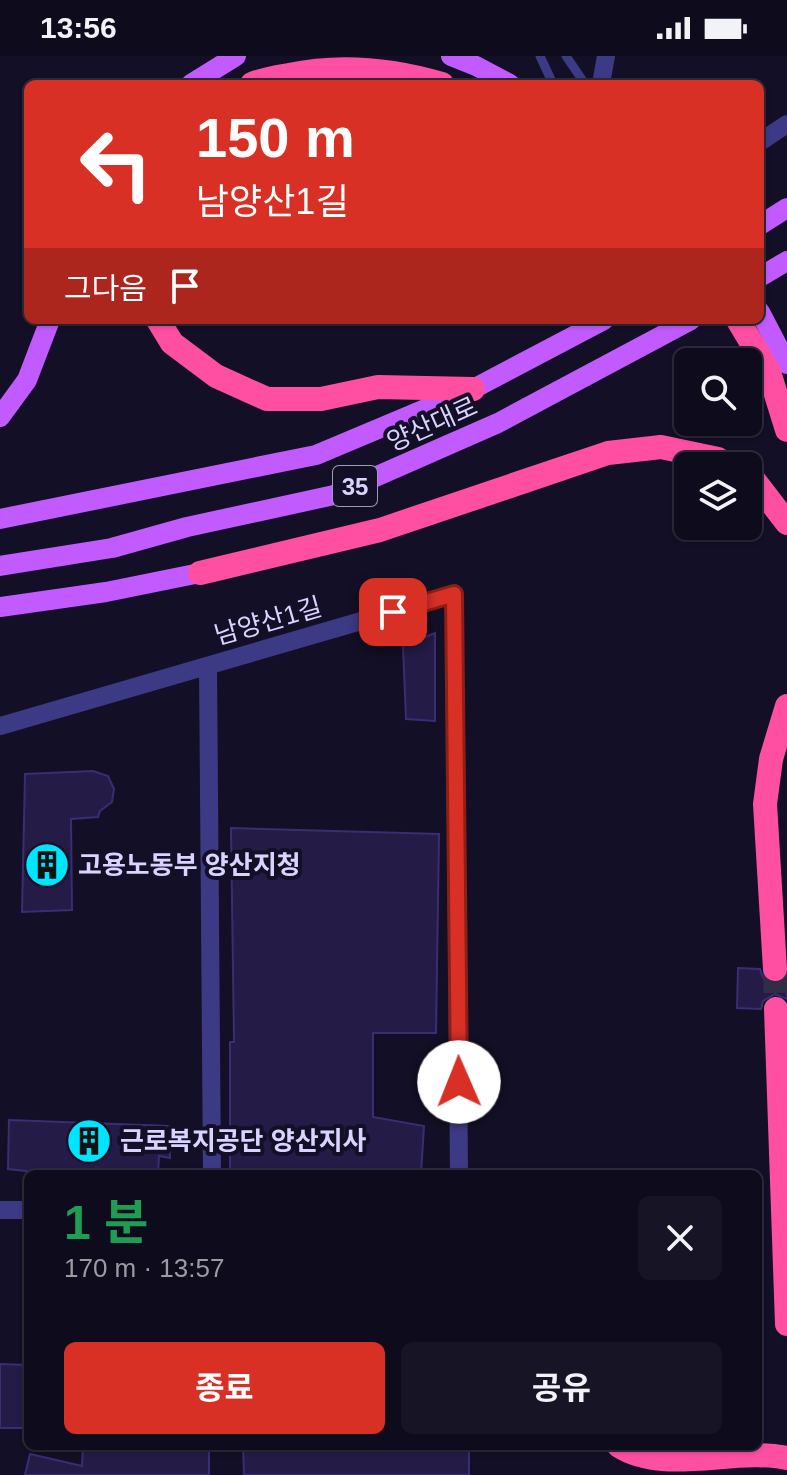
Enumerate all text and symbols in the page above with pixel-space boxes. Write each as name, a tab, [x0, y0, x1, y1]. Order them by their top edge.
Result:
text: 13:56	[40, 11, 117, 44]
text: 150 m	[196, 106, 355, 169]
icon: left	[64, 112, 168, 216]
text: 남양산1길	[196, 181, 349, 222]
icon: arrive	[163, 264, 207, 308]
text: 그다음	[64, 272, 147, 305]
map controls	[674, 348, 762, 540]
button: search	[674, 348, 762, 436]
street label: 양산대로	[382, 391, 482, 457]
button: layers	[674, 452, 762, 540]
road number: 35	[333, 466, 377, 506]
pin	[359, 578, 427, 646]
icon: arrive	[371, 590, 415, 634]
street label: 남양산1길	[211, 591, 325, 651]
building icon: 고용노동부 양산지청	[23, 841, 71, 889]
place label: 고용노동부 양산지청	[78, 850, 301, 880]
position arrow	[417, 1040, 501, 1124]
building icon: 근로복지공단 양산지사	[65, 1117, 113, 1165]
place label: 근로복지공단 양산지사	[120, 1126, 367, 1156]
text: 1 분	[64, 1196, 148, 1249]
button: close	[638, 1196, 722, 1280]
text: 170 m · 13:57	[64, 1253, 224, 1283]
button: 종료	[64, 1342, 385, 1434]
button: 공유	[401, 1342, 722, 1434]

